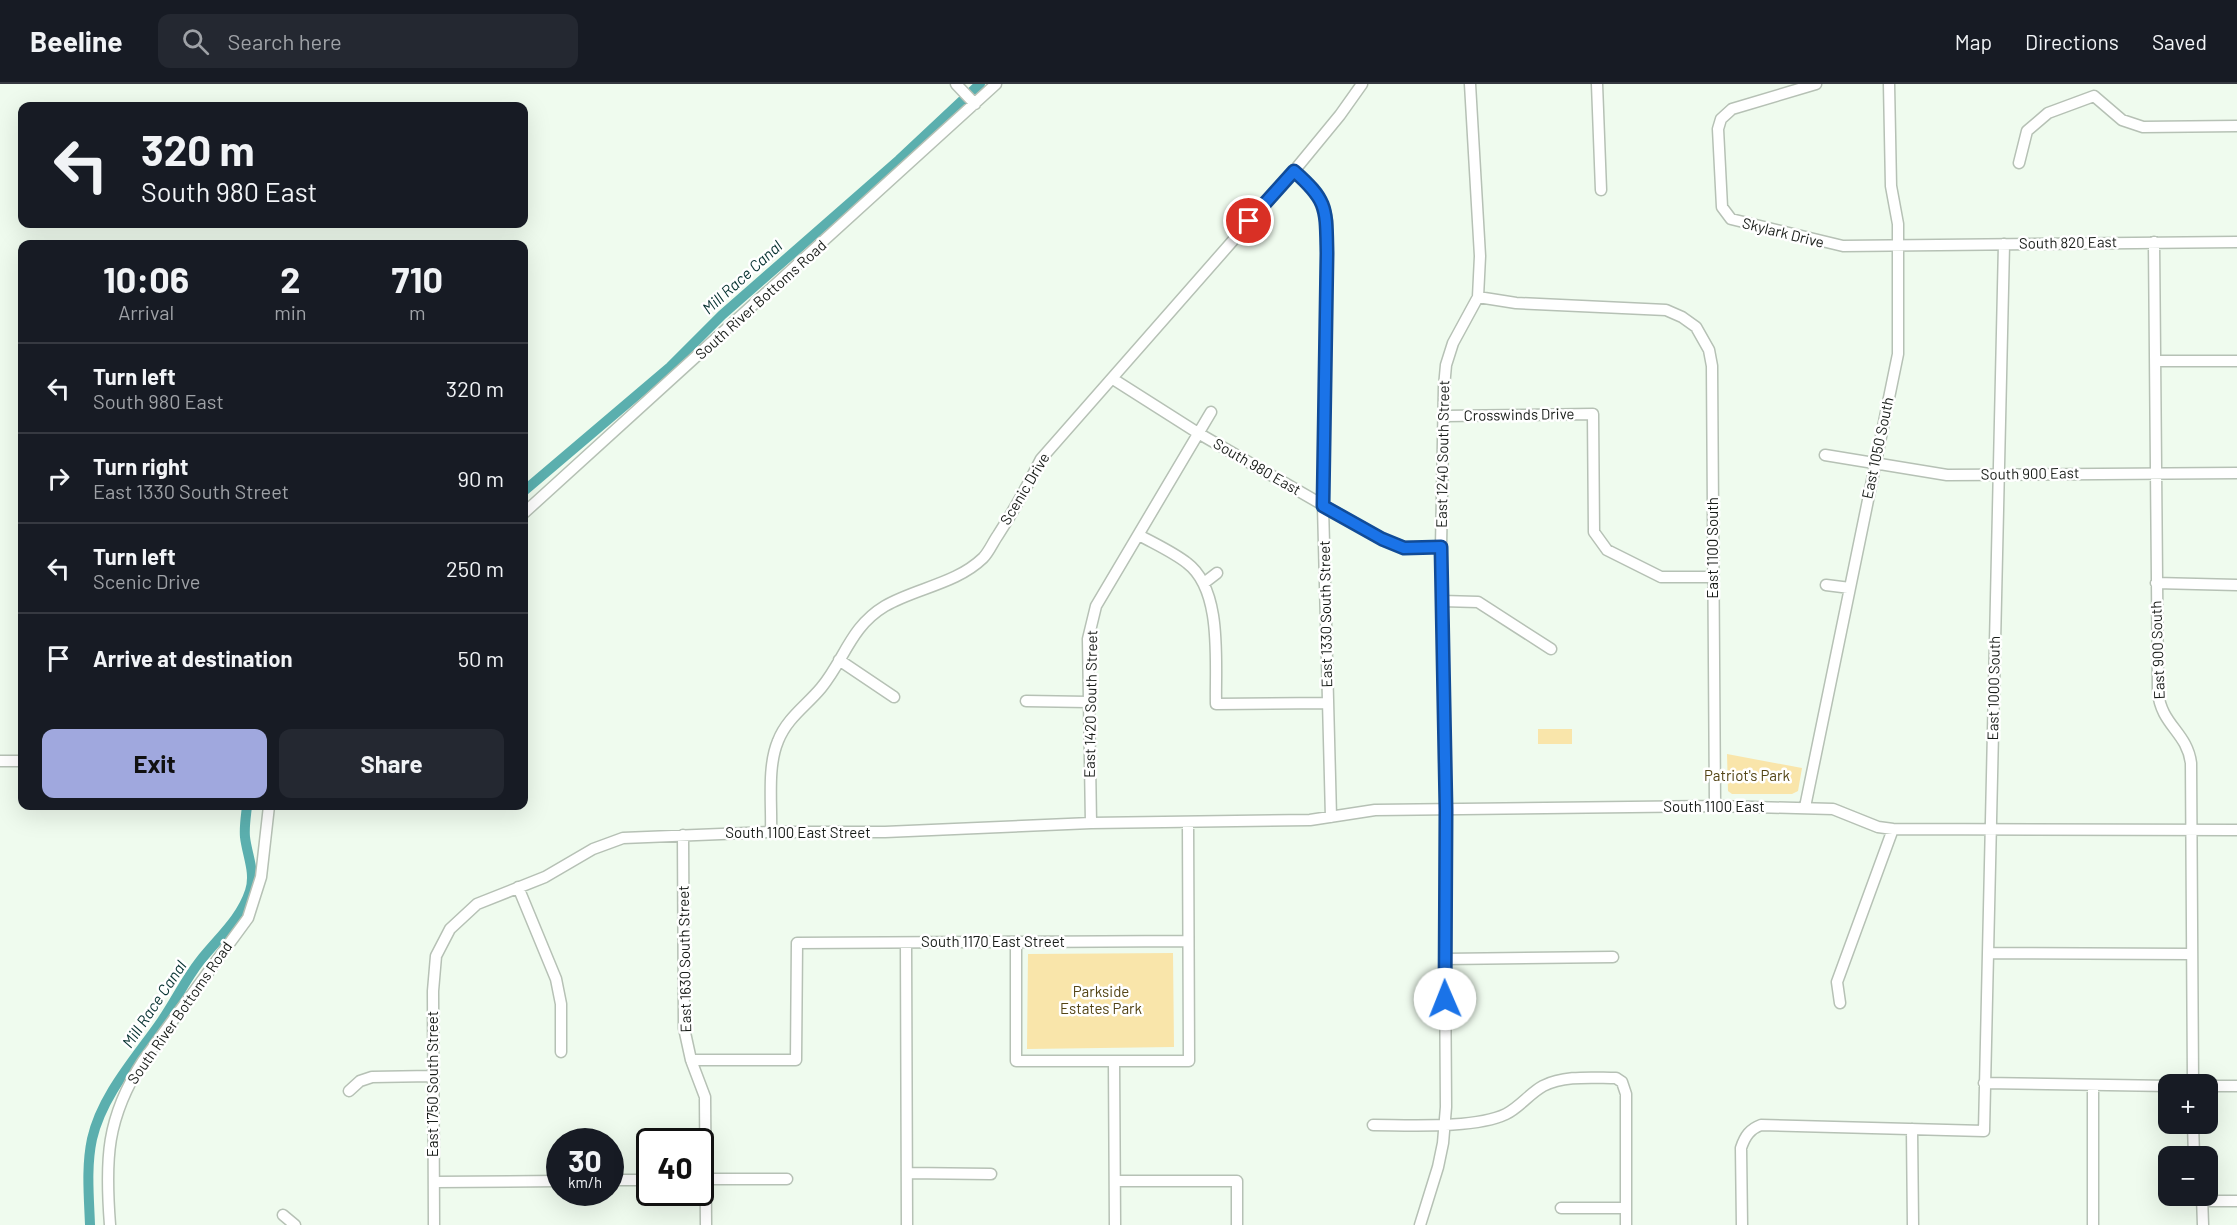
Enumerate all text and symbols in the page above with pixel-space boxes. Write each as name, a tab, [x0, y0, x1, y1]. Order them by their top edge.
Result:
search box	[158, 14, 578, 68]
text: Beeline	[30, 24, 122, 58]
icon: search	[179, 25, 212, 58]
text: Search here	[227, 28, 342, 54]
text: Map	[1955, 29, 1992, 54]
text: Directions	[2025, 29, 2119, 54]
text: Saved	[2152, 29, 2207, 54]
text: 320 m	[141, 124, 255, 174]
icon: left	[42, 126, 120, 204]
text: South 980 East	[141, 175, 317, 207]
pin	[1223, 195, 1274, 246]
icon: arrive	[1232, 204, 1265, 237]
street label: Skylark Drive	[1740, 213, 1826, 251]
street label: South 820 East	[2019, 232, 2117, 252]
street label: South River Bottoms Road	[691, 236, 830, 363]
water label: Mill Race Canal	[698, 236, 786, 317]
text: 10:06	[103, 257, 189, 300]
text: 2	[280, 257, 301, 300]
text: 710	[392, 257, 443, 300]
text: Arrival	[118, 300, 174, 324]
text: min	[274, 300, 307, 324]
text: m	[409, 300, 426, 324]
text: Turn left	[93, 363, 176, 389]
icon: left	[42, 372, 75, 405]
text: 320 m	[446, 375, 504, 401]
street label: East 1240 South Street	[1432, 380, 1452, 528]
text: South 980 East	[93, 389, 224, 413]
street label: East 1050 South	[1857, 395, 1897, 500]
street label: Crosswinds Drive	[1463, 404, 1575, 424]
street label: South 980 East	[1211, 434, 1304, 498]
street label: Scenic Drive	[996, 449, 1053, 528]
text: Turn right	[93, 453, 188, 479]
icon: right	[42, 462, 75, 495]
street label: South 900 East	[1980, 463, 2079, 483]
text: 90 m	[458, 465, 504, 491]
text: East 1330 South Street	[93, 479, 289, 503]
street label: East 1100 South	[1703, 497, 1721, 599]
street label: East 1330 South Street	[1315, 540, 1335, 688]
text: Turn left	[93, 543, 176, 569]
icon: left	[42, 552, 75, 585]
text: 250 m	[446, 555, 504, 581]
text: Scenic Drive	[93, 569, 201, 593]
street label: East 900 South	[2146, 600, 2168, 700]
street label: East 1420 South Street	[1080, 630, 1100, 778]
street label: East 1000 South	[1983, 636, 2003, 740]
icon: arrive	[42, 642, 75, 675]
text: Arrive at destination	[93, 645, 292, 671]
text: 50 m	[458, 645, 504, 671]
button: Exit	[42, 729, 267, 798]
button: Share	[279, 729, 504, 798]
park label: Patriot's Park	[1704, 766, 1790, 784]
street label: South 1100 East	[1663, 797, 1765, 815]
street label: South 1100 East Street	[725, 823, 871, 841]
street label: East 1630 South Street	[674, 885, 694, 1033]
street label: South 1170 East Street	[921, 932, 1065, 950]
street label: South River Bottoms Road	[123, 938, 235, 1087]
water label: Mill Race Canal	[118, 956, 190, 1051]
position arrow	[1413, 967, 1477, 1031]
park label: Parkside Estates Park	[1060, 982, 1143, 1017]
street label: East 1750 South Street	[423, 1011, 441, 1157]
map controls	[2158, 1074, 2218, 1206]
button: +	[2158, 1074, 2218, 1134]
speed limit sign: 40	[636, 1128, 714, 1206]
text: 30	[568, 1142, 602, 1178]
button: −	[2158, 1146, 2218, 1206]
text: km/h	[568, 1173, 602, 1191]

